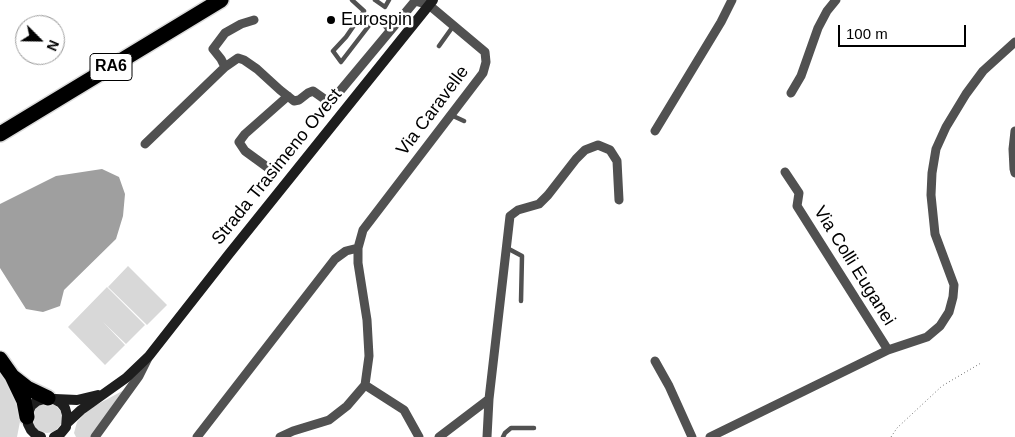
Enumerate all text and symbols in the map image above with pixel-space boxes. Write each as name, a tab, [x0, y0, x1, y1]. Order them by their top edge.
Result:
place label: Eurospin	[341, 9, 412, 31]
marker: Eurospin	[325, 14, 337, 26]
north arrow	[15, 15, 65, 65]
scale bar	[840, 15, 968, 47]
text: 100 m	[846, 25, 888, 42]
text: N	[44, 38, 62, 53]
road number: RA6	[90, 54, 132, 80]
street label: Via Caravelle	[392, 62, 474, 160]
street label: Strada Trasimeno Ovest	[207, 85, 347, 249]
street label: Via Colli Euganei	[809, 202, 899, 330]

